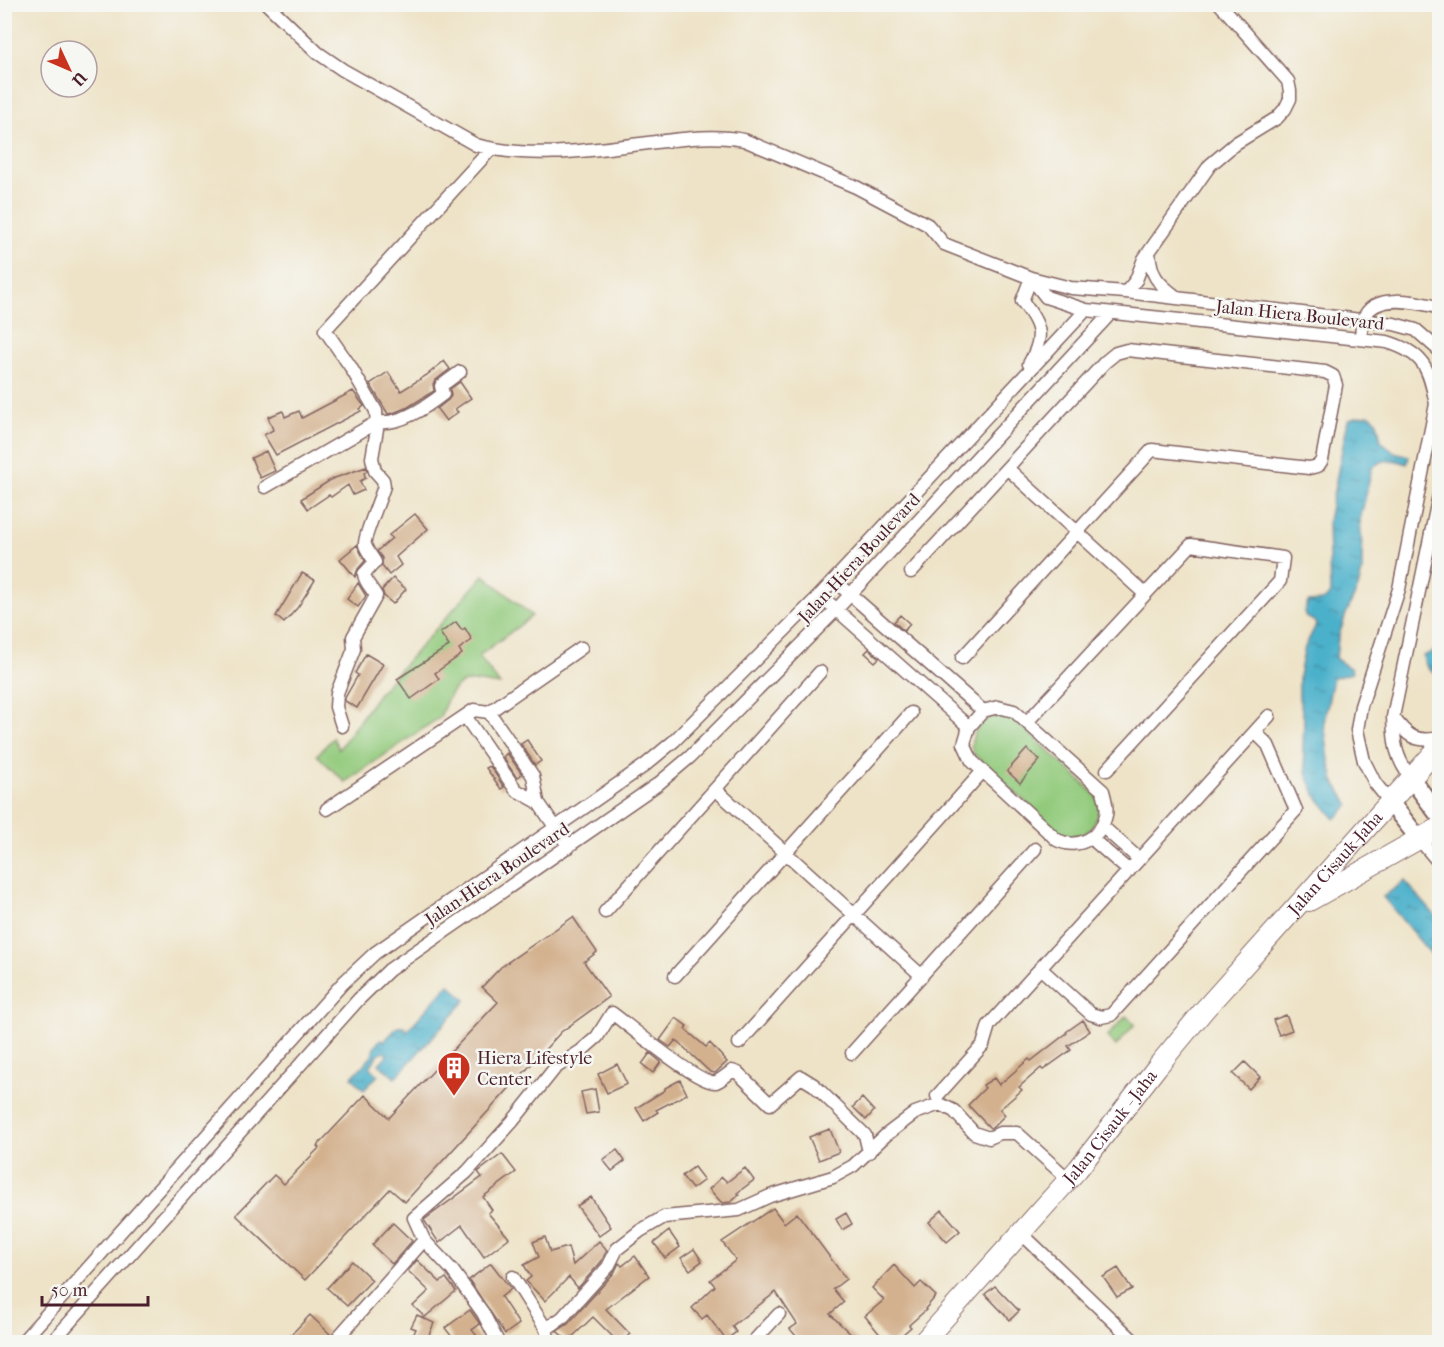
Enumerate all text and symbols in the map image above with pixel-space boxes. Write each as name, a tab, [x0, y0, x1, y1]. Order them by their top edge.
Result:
north arrow	[39, 39, 99, 99]
text: U	[68, 67, 91, 91]
street label: Jalan Hiera Boulevard	[1213, 296, 1385, 335]
street label: Jalan Hiera Boulevard	[793, 489, 925, 629]
street label: Jalan Cisauk-Jaha	[1282, 807, 1388, 921]
street label: Jalan Hiera Boulevard	[420, 818, 573, 932]
place label: Hiera Lifestyle Center	[477, 1048, 592, 1090]
building icon: Hiera Lifestyle Center	[436, 1050, 472, 1097]
street label: Jalan Cisauk - Jaha	[1058, 1065, 1162, 1191]
scale bar	[42, 1269, 148, 1307]
text: 50 m	[51, 1280, 88, 1301]

